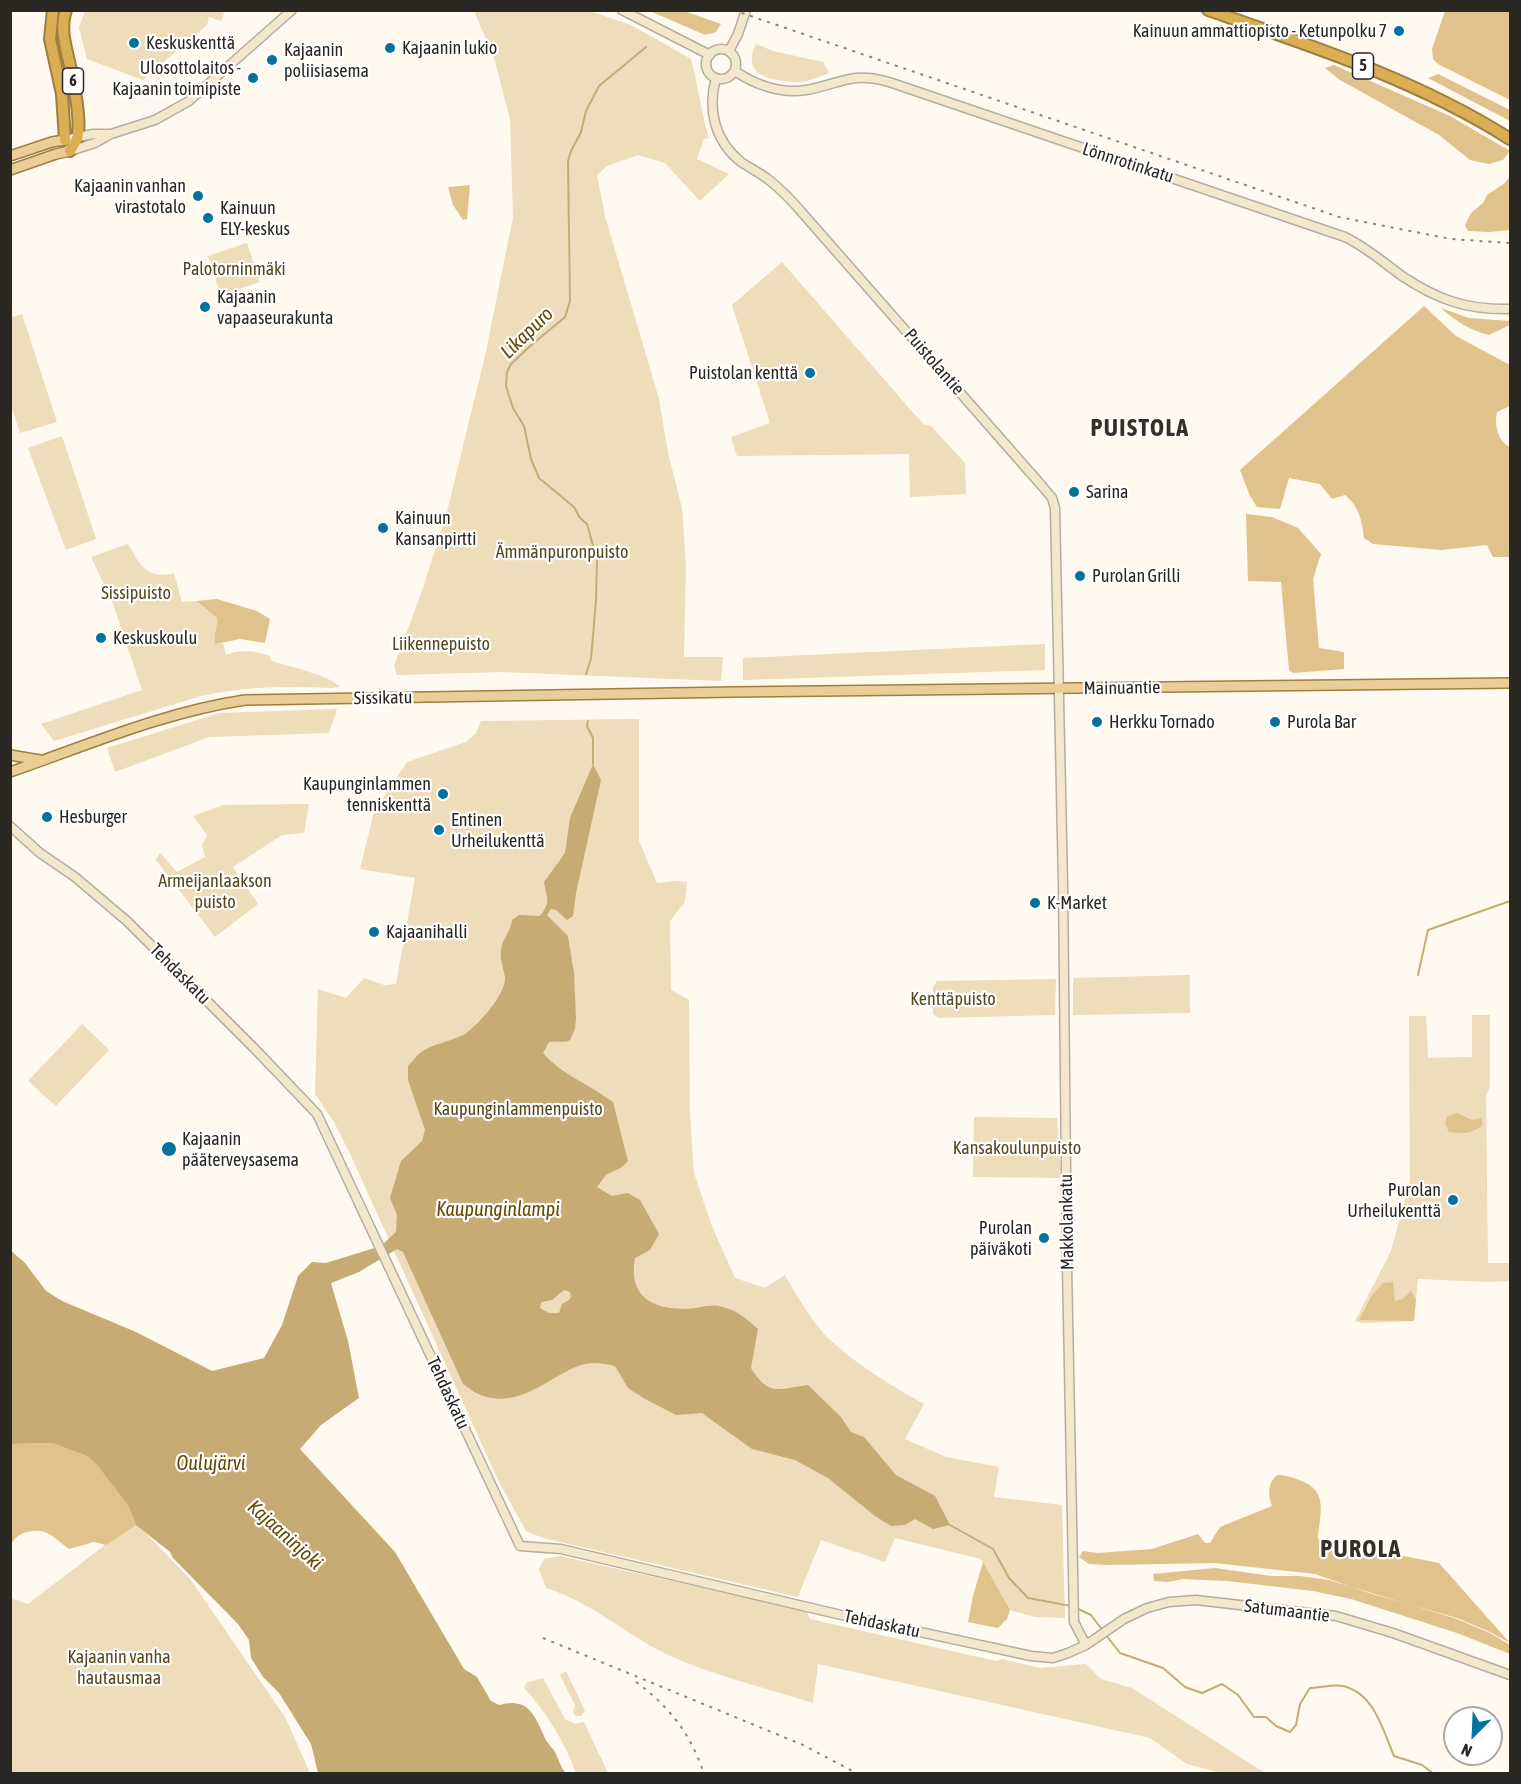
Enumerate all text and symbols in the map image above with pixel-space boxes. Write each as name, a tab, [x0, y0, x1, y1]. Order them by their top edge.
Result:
place label: Kainuun ammattiopisto - Ketunpolku 7	[1133, 20, 1387, 42]
marker: Kainuun ammattiopisto - Ketunpolku 7	[1392, 24, 1406, 38]
place label: Keskuskenttä	[146, 32, 235, 54]
marker: Keskuskenttä	[127, 36, 141, 50]
place label: Kajaanin lukio	[402, 37, 497, 59]
place label: Kajaanin poliisiasema	[284, 39, 369, 82]
marker: Kajaanin lukio	[383, 41, 397, 55]
marker: Kajaanin poliisiasema	[265, 53, 279, 67]
road number: 5	[1352, 53, 1374, 79]
place label: Ulosottolaitos - Kajaanin toimipiste	[112, 57, 241, 100]
road number: 6	[62, 68, 84, 94]
marker: Ulosottolaitos - Kajaanin toimipiste	[246, 71, 260, 85]
street label: Lönnrotinkatu	[1080, 138, 1176, 188]
place label: Kajaanin vanhan virastotalo	[74, 175, 186, 218]
marker: Kajaanin vanhan virastotalo	[191, 189, 205, 203]
place label: Kainuun ELY-keskus	[220, 197, 290, 240]
marker: Kainuun ELY-keskus	[201, 211, 215, 225]
park label: Palotorninmäki	[182, 258, 286, 280]
place label: Kajaanin vapaaseurakunta	[217, 286, 333, 328]
marker: Kajaanin vapaaseurakunta	[198, 300, 212, 314]
water label: Likapuro	[496, 302, 558, 364]
street label: Puistolantie	[899, 324, 969, 400]
place label: Puistolan kenttä	[689, 362, 798, 384]
marker: Puistolan kenttä	[803, 366, 817, 380]
district label: PUISTOLA	[1090, 414, 1190, 442]
place label: Sarina	[1086, 481, 1128, 503]
marker: Sarina	[1067, 485, 1081, 499]
place label: Kainuun Kansanpirtti	[395, 507, 476, 550]
marker: Kainuun Kansanpirtti	[376, 521, 390, 535]
park label: Ämmänpuronpuisto	[496, 541, 628, 563]
place label: Purolan Grilli	[1092, 565, 1180, 587]
marker: Purolan Grilli	[1073, 569, 1087, 583]
park label: Sissipuisto	[101, 582, 171, 604]
place label: Keskuskoulu	[113, 627, 197, 649]
marker: Keskuskoulu	[94, 631, 108, 645]
park label: Liikennepuisto	[392, 633, 490, 655]
street label: Mainuantie	[1084, 677, 1160, 699]
street label: Sissikatu	[353, 687, 413, 709]
place label: Herkku Tornado	[1109, 711, 1215, 733]
place label: Purola Bar	[1287, 711, 1356, 733]
marker: Herkku Tornado	[1090, 715, 1104, 729]
marker: Purola Bar	[1268, 715, 1282, 729]
place label: Kaupunginlammen tenniskenttä	[303, 773, 431, 816]
marker: Kaupunginlammen tenniskenttä	[436, 787, 450, 801]
place label: Hesburger	[59, 806, 127, 828]
place label: Entinen Urheilukenttä	[451, 809, 545, 852]
marker: Hesburger	[40, 810, 54, 824]
marker: Entinen Urheilukenttä	[432, 823, 446, 837]
park label: Armeijanlaakson puisto	[158, 870, 272, 912]
place label: K-Market	[1047, 892, 1107, 914]
marker: K-Market	[1028, 896, 1042, 910]
place label: Kajaanihalli	[386, 921, 467, 943]
marker: Kajaanihalli	[367, 925, 381, 939]
street label: Tehdaskatu	[145, 939, 215, 1009]
park label: Kenttäpuisto	[910, 988, 996, 1010]
park label: Kaupunginlammenpuisto	[433, 1098, 603, 1120]
place label: Kajaanin pääterveysasema	[182, 1128, 299, 1170]
park label: Kansakoulunpuisto	[953, 1137, 1081, 1159]
marker: Kajaanin pääterveysasema	[160, 1140, 178, 1158]
street label: Makkolankatu	[1055, 1174, 1079, 1270]
place label: Purolan Urheilukenttä	[1347, 1179, 1441, 1222]
marker: Purolan Urheilukenttä	[1446, 1193, 1460, 1207]
water label: Kaupunginlampi	[436, 1198, 560, 1222]
place label: Purolan päiväkoti	[970, 1217, 1032, 1260]
marker: Purolan päiväkoti	[1037, 1231, 1051, 1245]
street label: Tehdaskatu	[422, 1353, 474, 1433]
water label: Oulujärvi	[177, 1452, 245, 1476]
water label: Kajaaninjoki	[243, 1495, 327, 1575]
district label: PUROLA	[1320, 1535, 1402, 1563]
street label: Satumaantie	[1243, 1595, 1331, 1627]
street label: Tehdaskatu	[842, 1605, 922, 1643]
park label: Kajaanin vanha hautausmaa	[67, 1646, 171, 1688]
north arrow	[1443, 1706, 1503, 1766]
text: N	[1459, 1740, 1474, 1761]

